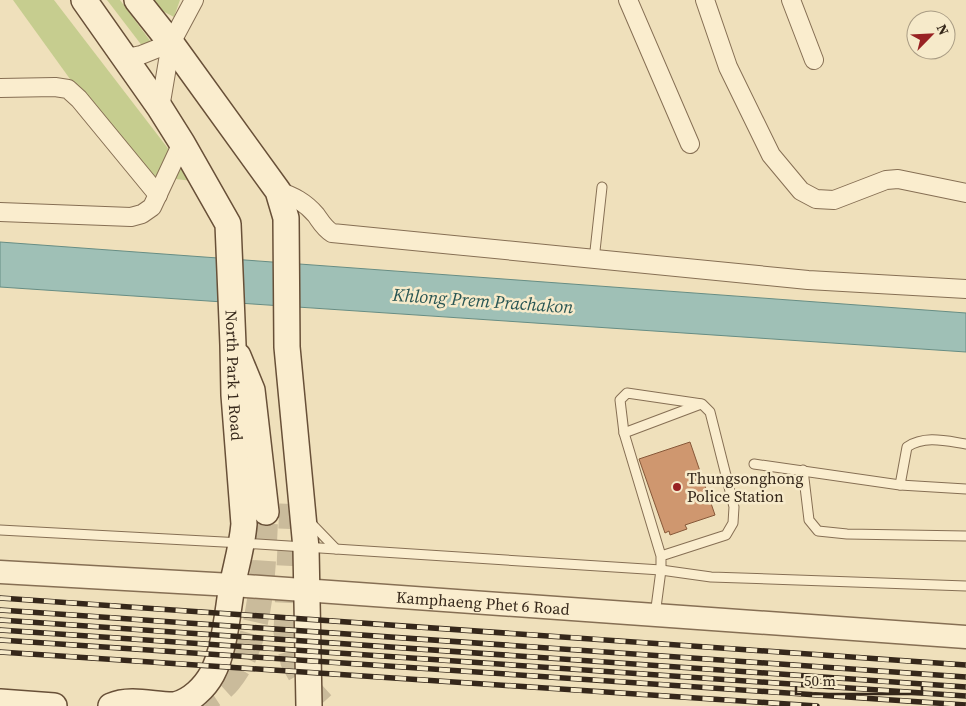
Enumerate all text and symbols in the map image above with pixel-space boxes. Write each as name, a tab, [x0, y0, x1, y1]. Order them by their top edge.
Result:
north arrow	[906, 10, 956, 60]
text: N	[932, 21, 954, 38]
water label: Khlong Prem Prachakon	[391, 282, 574, 319]
street label: North Park 1 Road	[221, 310, 248, 441]
place label: Thungsonghong Police Station	[687, 467, 803, 507]
marker: Thungsonghong Police Station	[671, 481, 683, 493]
street label: Kamphaeng Phet 6 Road	[396, 586, 570, 620]
scale bar	[796, 664, 922, 696]
text: 50 m	[804, 670, 836, 691]

